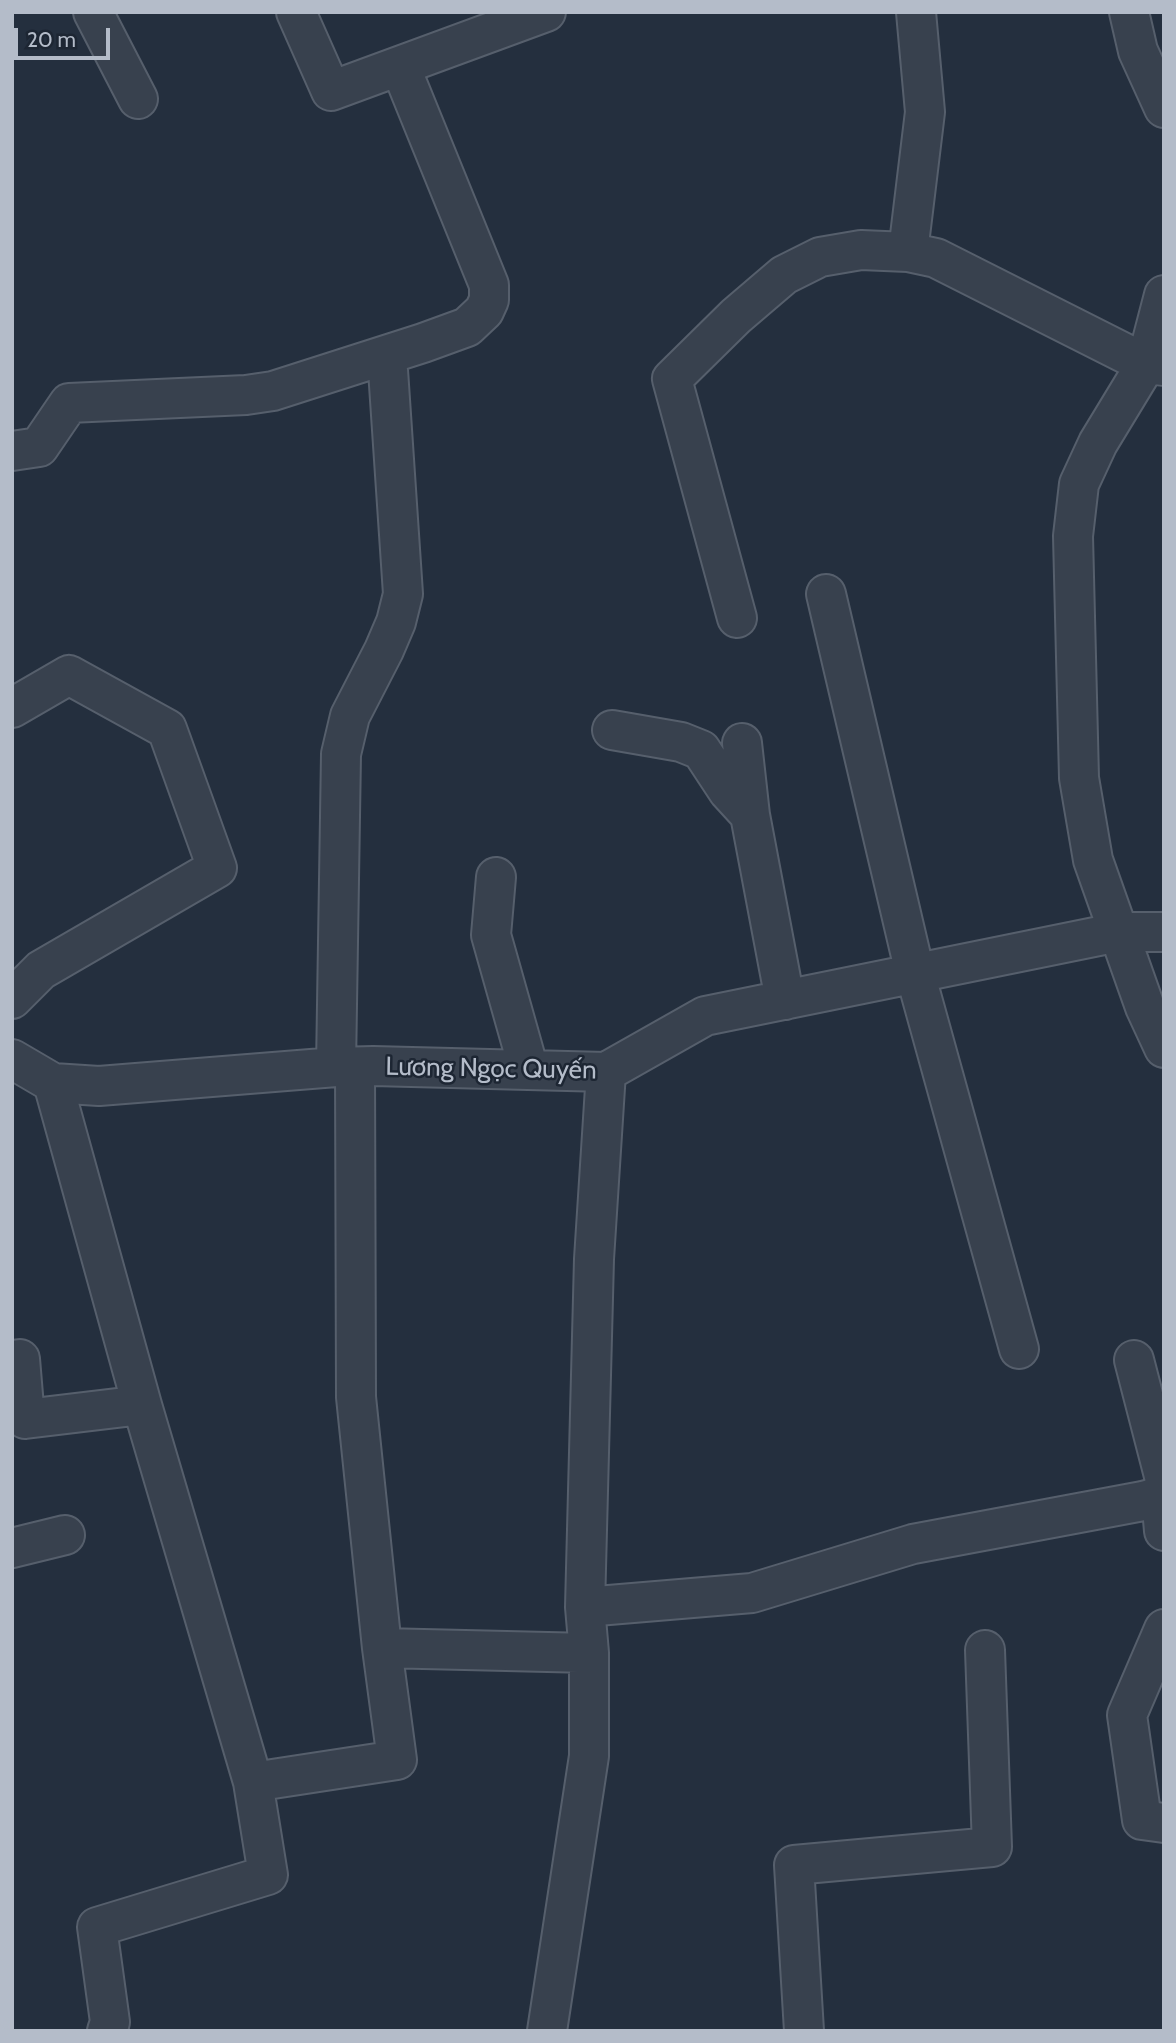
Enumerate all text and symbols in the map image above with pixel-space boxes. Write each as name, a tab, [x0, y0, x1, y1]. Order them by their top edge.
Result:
scale bar	[18, 14, 114, 58]
text: 20 m	[27, 27, 76, 52]
street label: Lương Ngọc Quyến	[385, 1052, 597, 1086]

